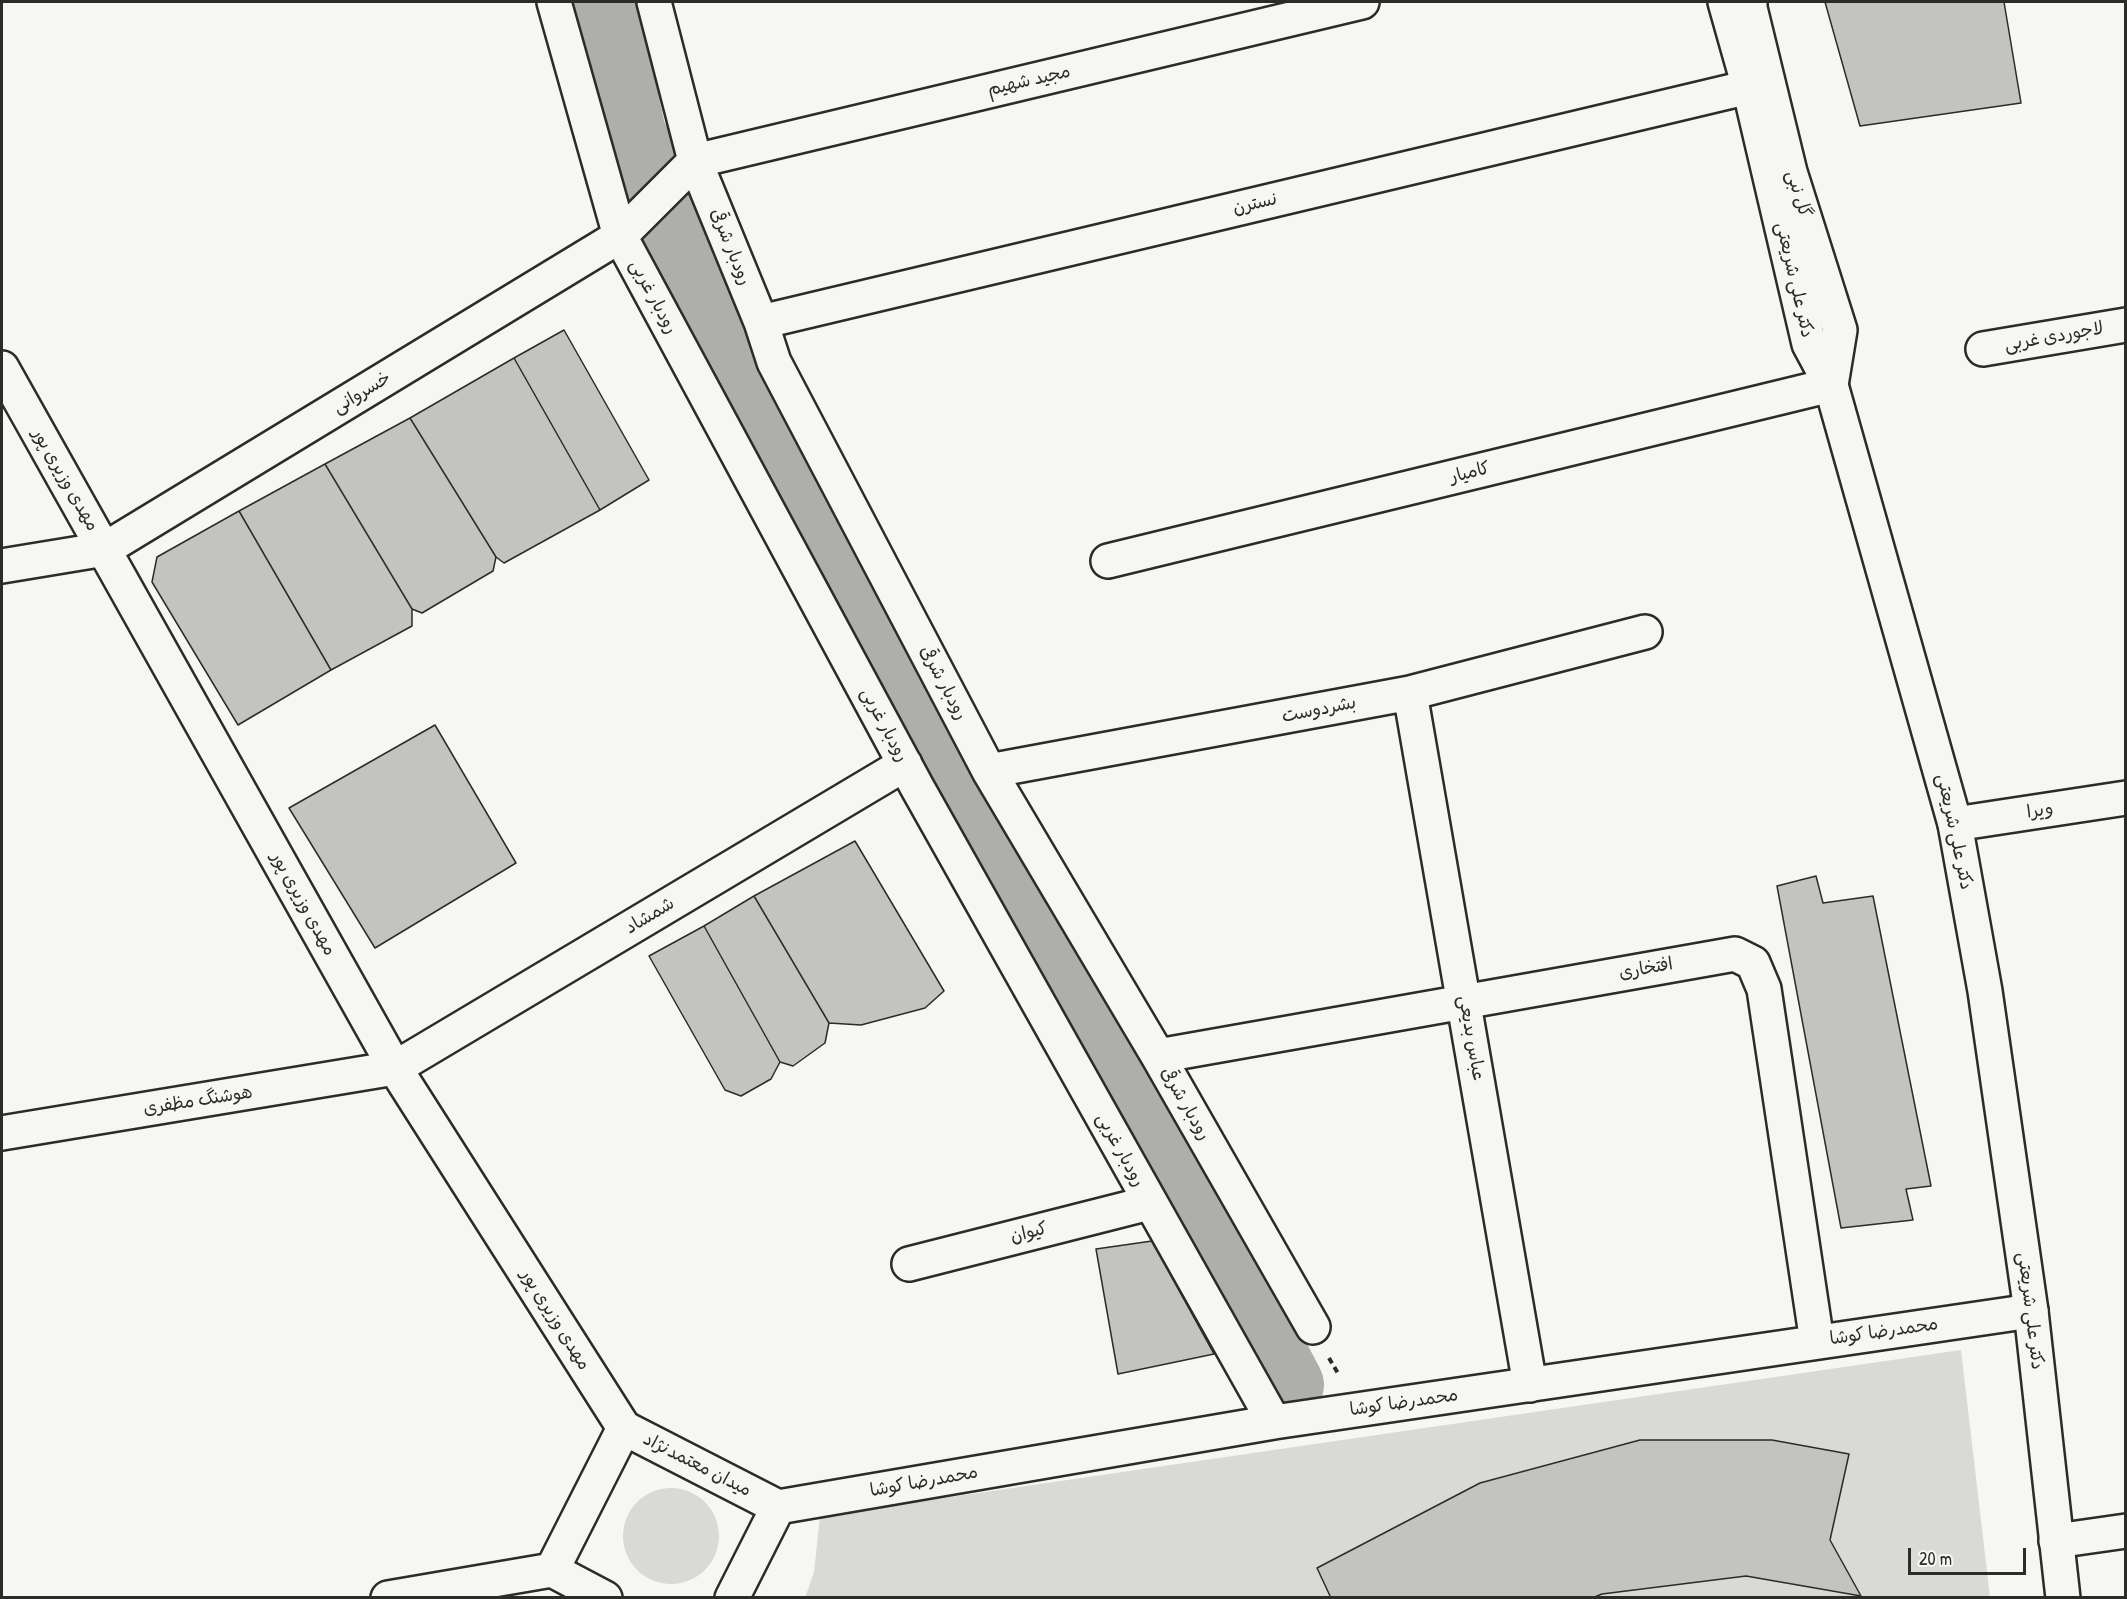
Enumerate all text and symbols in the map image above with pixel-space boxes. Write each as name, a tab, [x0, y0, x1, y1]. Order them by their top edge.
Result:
street label: مجید شهیم	[985, 61, 1073, 101]
street label: گل نبی	[1781, 168, 1815, 220]
street label: نسترن	[1231, 188, 1279, 220]
street label: رودبار شرقی	[705, 205, 755, 289]
street label: دکتر علی شریعتی	[1770, 220, 1818, 340]
street label: رودبار غربی	[624, 256, 682, 338]
street label: لاجوردی غربی	[2003, 318, 2105, 356]
street label: خسروانی	[329, 367, 395, 419]
street label: مهدی وزیری پور	[27, 425, 103, 535]
street label: کامیار	[1448, 458, 1492, 488]
street label: رودبار شرقی	[914, 642, 972, 724]
street label: رودبار غربی	[855, 684, 913, 766]
street label: بشردوست	[1280, 692, 1358, 728]
street label: دکتر علی شریعتی	[1931, 772, 1977, 892]
street label: ویرا	[2025, 798, 2055, 824]
street label: مهدی وزیری پور	[266, 849, 340, 959]
street label: شمشاد	[621, 893, 679, 939]
street label: افتخاری	[1617, 954, 1675, 984]
street label: عباس بدیعی	[1453, 994, 1489, 1082]
street label: رودبار شرقی	[1155, 1064, 1215, 1144]
street label: هوشنگ مظفری	[142, 1082, 254, 1120]
street label: رودبار غربی	[1091, 1109, 1149, 1191]
street label: کیوان	[1008, 1218, 1050, 1248]
street label: دکتر علی شریعتی	[2012, 1251, 2048, 1371]
street label: مهدی وزیری پور	[515, 1266, 595, 1374]
street label: محمدرضا کوشا	[1828, 1314, 1940, 1350]
street label: محمدرضا کوشا	[1348, 1385, 1460, 1421]
street label: میدان معتمدنژاد	[639, 1429, 755, 1501]
street label: محمدرضا کوشا	[868, 1462, 980, 1502]
scale bar	[1911, 1536, 2030, 1574]
text: 20 m	[1919, 1546, 1952, 1571]

